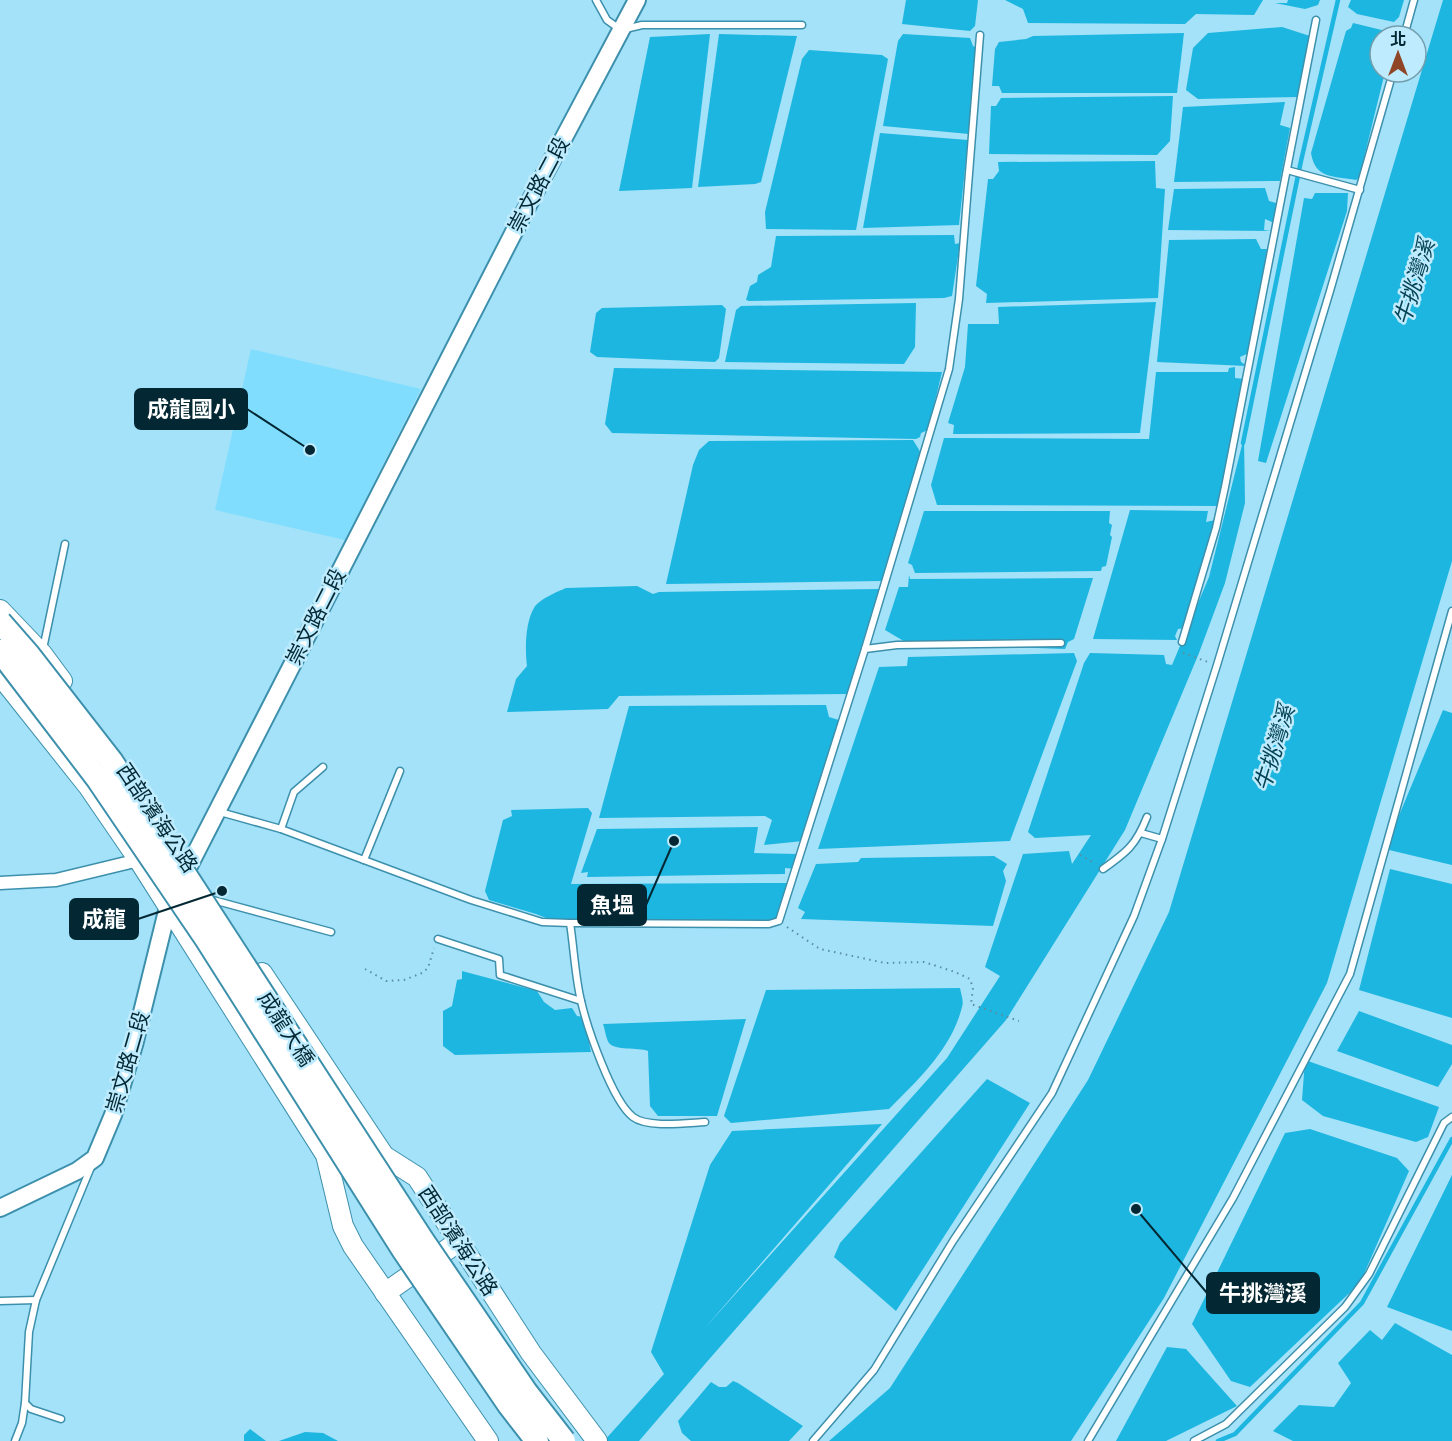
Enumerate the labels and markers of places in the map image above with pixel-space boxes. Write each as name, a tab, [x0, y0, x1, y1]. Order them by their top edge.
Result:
callout: 成龍國小	[135, 389, 247, 429]
callout: 魚塭	[578, 885, 646, 925]
callout: 成龍	[70, 899, 138, 939]
callout: 牛挑灣溪	[1207, 1273, 1319, 1313]

